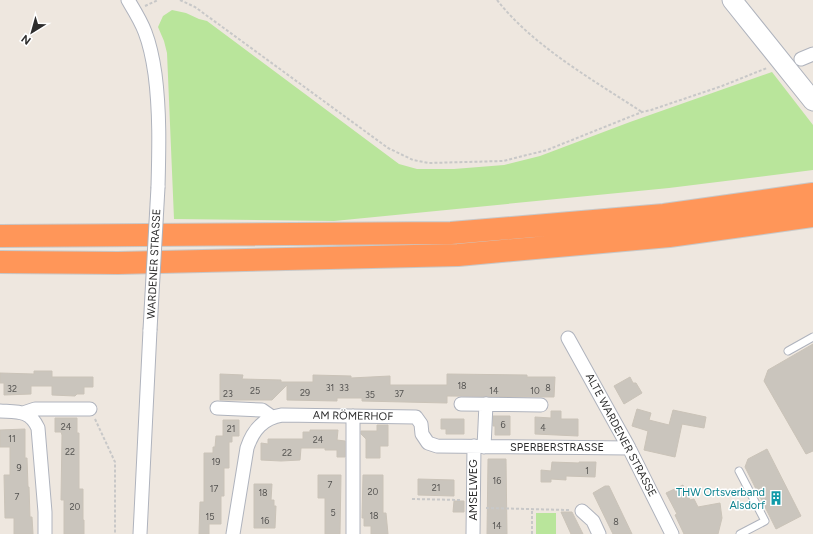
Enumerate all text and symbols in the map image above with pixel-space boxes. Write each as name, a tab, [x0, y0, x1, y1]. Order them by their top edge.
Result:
north arrow	[12, 12, 52, 52]
text: N	[19, 32, 34, 47]
street label: WARDENER STRASSE	[145, 209, 163, 319]
street label: ALTE WARDENER STRASSE	[583, 371, 659, 499]
house number: 18	[457, 380, 467, 391]
house number: 31	[326, 382, 334, 393]
house number: 33	[339, 382, 349, 393]
house number: 8	[545, 382, 551, 393]
house number: 32	[7, 383, 17, 394]
house number: 25	[250, 385, 260, 396]
house number: 14	[489, 385, 499, 396]
house number: 10	[530, 385, 540, 396]
house number: 29	[300, 387, 310, 398]
house number: 23	[223, 388, 233, 399]
house number: 37	[394, 388, 404, 399]
house number: 35	[365, 389, 375, 400]
street label: AM RÖMERHOF	[313, 408, 393, 423]
house number: 6	[500, 419, 506, 430]
house number: 24	[61, 421, 72, 432]
house number: 4	[540, 422, 546, 433]
house number: 21	[227, 423, 235, 434]
house number: 11	[8, 433, 16, 444]
house number: 24	[313, 434, 324, 445]
street label: SPERBERSTRASSE	[510, 441, 604, 454]
house number: 22	[65, 446, 75, 457]
house number: 22	[282, 447, 292, 458]
house number: 19	[212, 456, 220, 467]
street label: AMSELWEG	[467, 459, 480, 521]
house number: 9	[16, 462, 22, 473]
house number: 1	[585, 465, 589, 476]
house number: 16	[493, 475, 501, 486]
house number: 7	[328, 479, 333, 490]
house number: 21	[432, 482, 440, 493]
house number: 17	[210, 483, 218, 494]
house number: 20	[368, 486, 379, 497]
place label: THW Ortsverband Alsdorf	[676, 486, 766, 512]
house number: 18	[258, 487, 268, 498]
building icon: THW Ortsverband Alsdorf	[768, 490, 784, 506]
house number: 7	[15, 491, 20, 502]
house number: 20	[70, 501, 81, 512]
house number: 5	[330, 507, 336, 518]
house number: 18	[369, 510, 379, 521]
house number: 15	[206, 511, 214, 522]
house number: 16	[261, 515, 269, 526]
house number: 8	[613, 516, 619, 527]
house number: 14	[492, 520, 502, 531]

